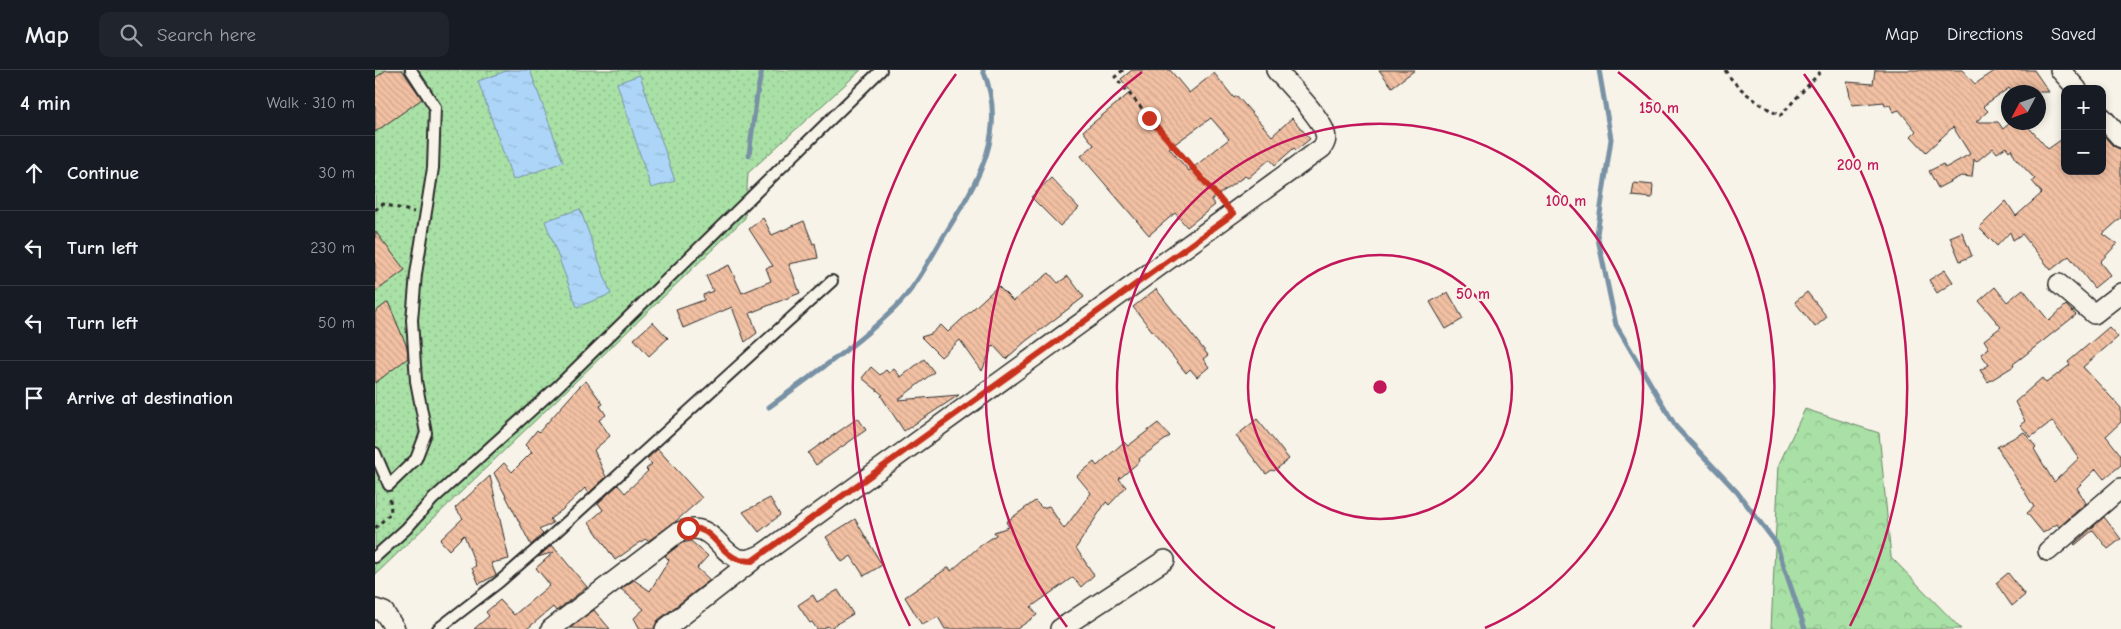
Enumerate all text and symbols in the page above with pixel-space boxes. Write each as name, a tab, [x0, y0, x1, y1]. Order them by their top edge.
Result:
search box	[99, 12, 449, 57]
text: Map	[25, 21, 69, 49]
icon: search	[117, 21, 145, 49]
text: Search here	[157, 24, 256, 46]
text: Map	[1885, 24, 1919, 45]
text: Directions	[1947, 24, 2023, 45]
text: Saved	[2051, 24, 2096, 45]
north arrow	[2001, 85, 2046, 130]
map controls	[2061, 85, 2106, 175]
button: +	[2061, 85, 2106, 130]
text: 4 min	[20, 91, 71, 115]
text: Walk · 310 m	[266, 94, 355, 112]
text: 150 m	[1639, 99, 1679, 117]
route end	[1138, 107, 1161, 130]
button: −	[2061, 130, 2106, 175]
text: 200 m	[1837, 156, 1879, 174]
icon: ahead	[20, 159, 48, 187]
text: Continue	[67, 162, 139, 184]
text: 30 m	[319, 164, 355, 182]
text: 100 m	[1546, 192, 1586, 210]
icon: left	[20, 234, 48, 262]
text: Turn left	[67, 237, 138, 259]
text: 230 m	[310, 239, 355, 257]
text: 50 m	[1456, 285, 1490, 303]
icon: left	[20, 309, 48, 337]
text: Turn left	[67, 312, 138, 334]
text: 50 m	[318, 314, 355, 332]
centre of rings	[1371, 378, 1389, 396]
icon: arrive	[20, 384, 48, 412]
text: Arrive at destination	[67, 387, 233, 409]
route start	[677, 517, 700, 540]

